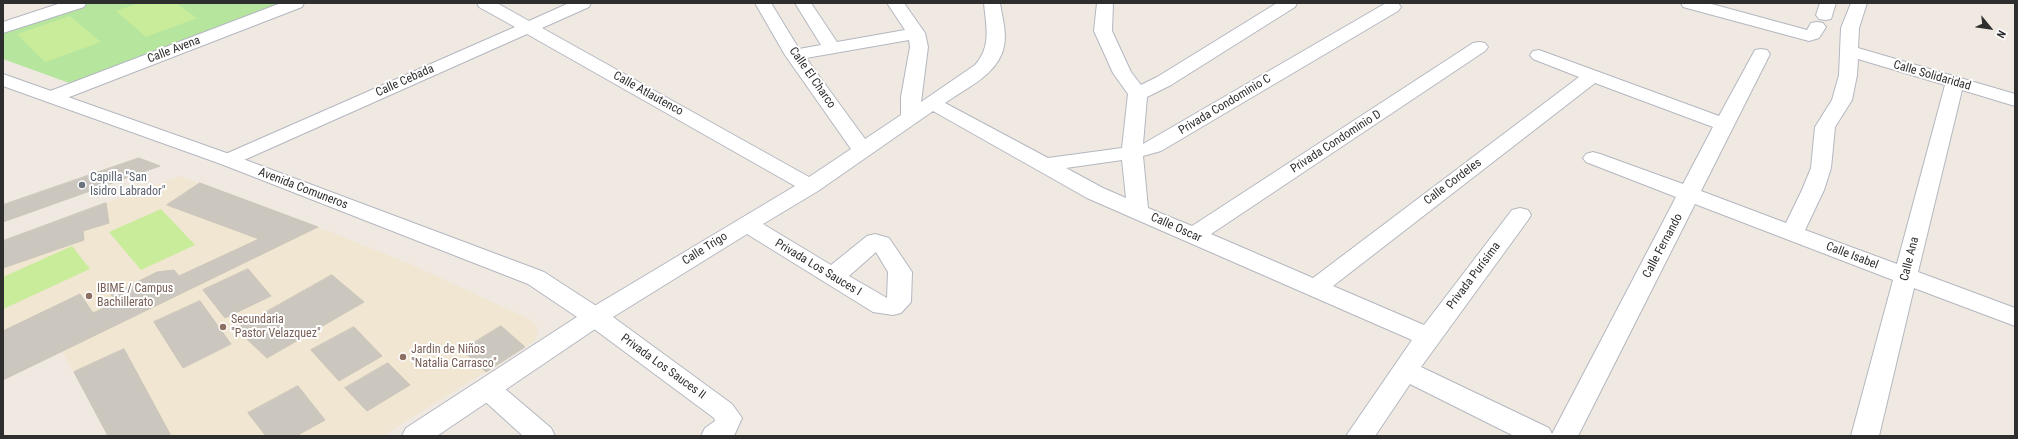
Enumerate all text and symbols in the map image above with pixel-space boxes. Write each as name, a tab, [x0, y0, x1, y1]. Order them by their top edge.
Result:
north arrow	[1970, 8, 2010, 48]
text: N	[1994, 28, 2008, 40]
street label: Calle Avena	[146, 33, 202, 67]
street label: Calle El Charco	[786, 45, 838, 111]
street label: Calle Solidaridad	[1892, 58, 1972, 94]
street label: Calle Cebada	[374, 62, 436, 100]
street label: Calle Atlautenco	[611, 69, 685, 119]
street label: Privada Condominio C	[1176, 72, 1274, 138]
street label: Privada Condominio D	[1288, 107, 1384, 177]
street label: Calle Cordeles	[1421, 156, 1485, 208]
street label: Avenida Comuneros	[256, 165, 350, 213]
place label: Capilla "San Isidro Labrador"	[90, 171, 166, 199]
marker: Capilla "San Isidro Labrador"	[77, 180, 87, 190]
street label: Calle Oscar	[1148, 210, 1204, 246]
street label: Calle Fernando	[1640, 211, 1686, 281]
street label: Calle Trigo	[680, 229, 730, 269]
street label: Calle Ana	[1898, 235, 1922, 283]
street label: Privada Los Sauces I	[772, 236, 864, 300]
street label: Calle Isabel	[1824, 239, 1880, 273]
street label: Privada Purísima	[1444, 240, 1504, 312]
place label: IBIME / Campus Bachillerato	[97, 282, 173, 310]
marker: IBIME / Campus Bachillerato	[84, 291, 94, 301]
place label: Secundaria "Pastor Velazquez"	[231, 313, 321, 341]
marker: Secundaria "Pastor Velazquez"	[218, 322, 228, 332]
street label: Privada Los Sauces II	[618, 331, 708, 403]
place label: Jardin de Niños "Natalia Carrasco"	[411, 343, 497, 371]
marker: Jardin de Niños "Natalia Carrasco"	[398, 352, 408, 362]

